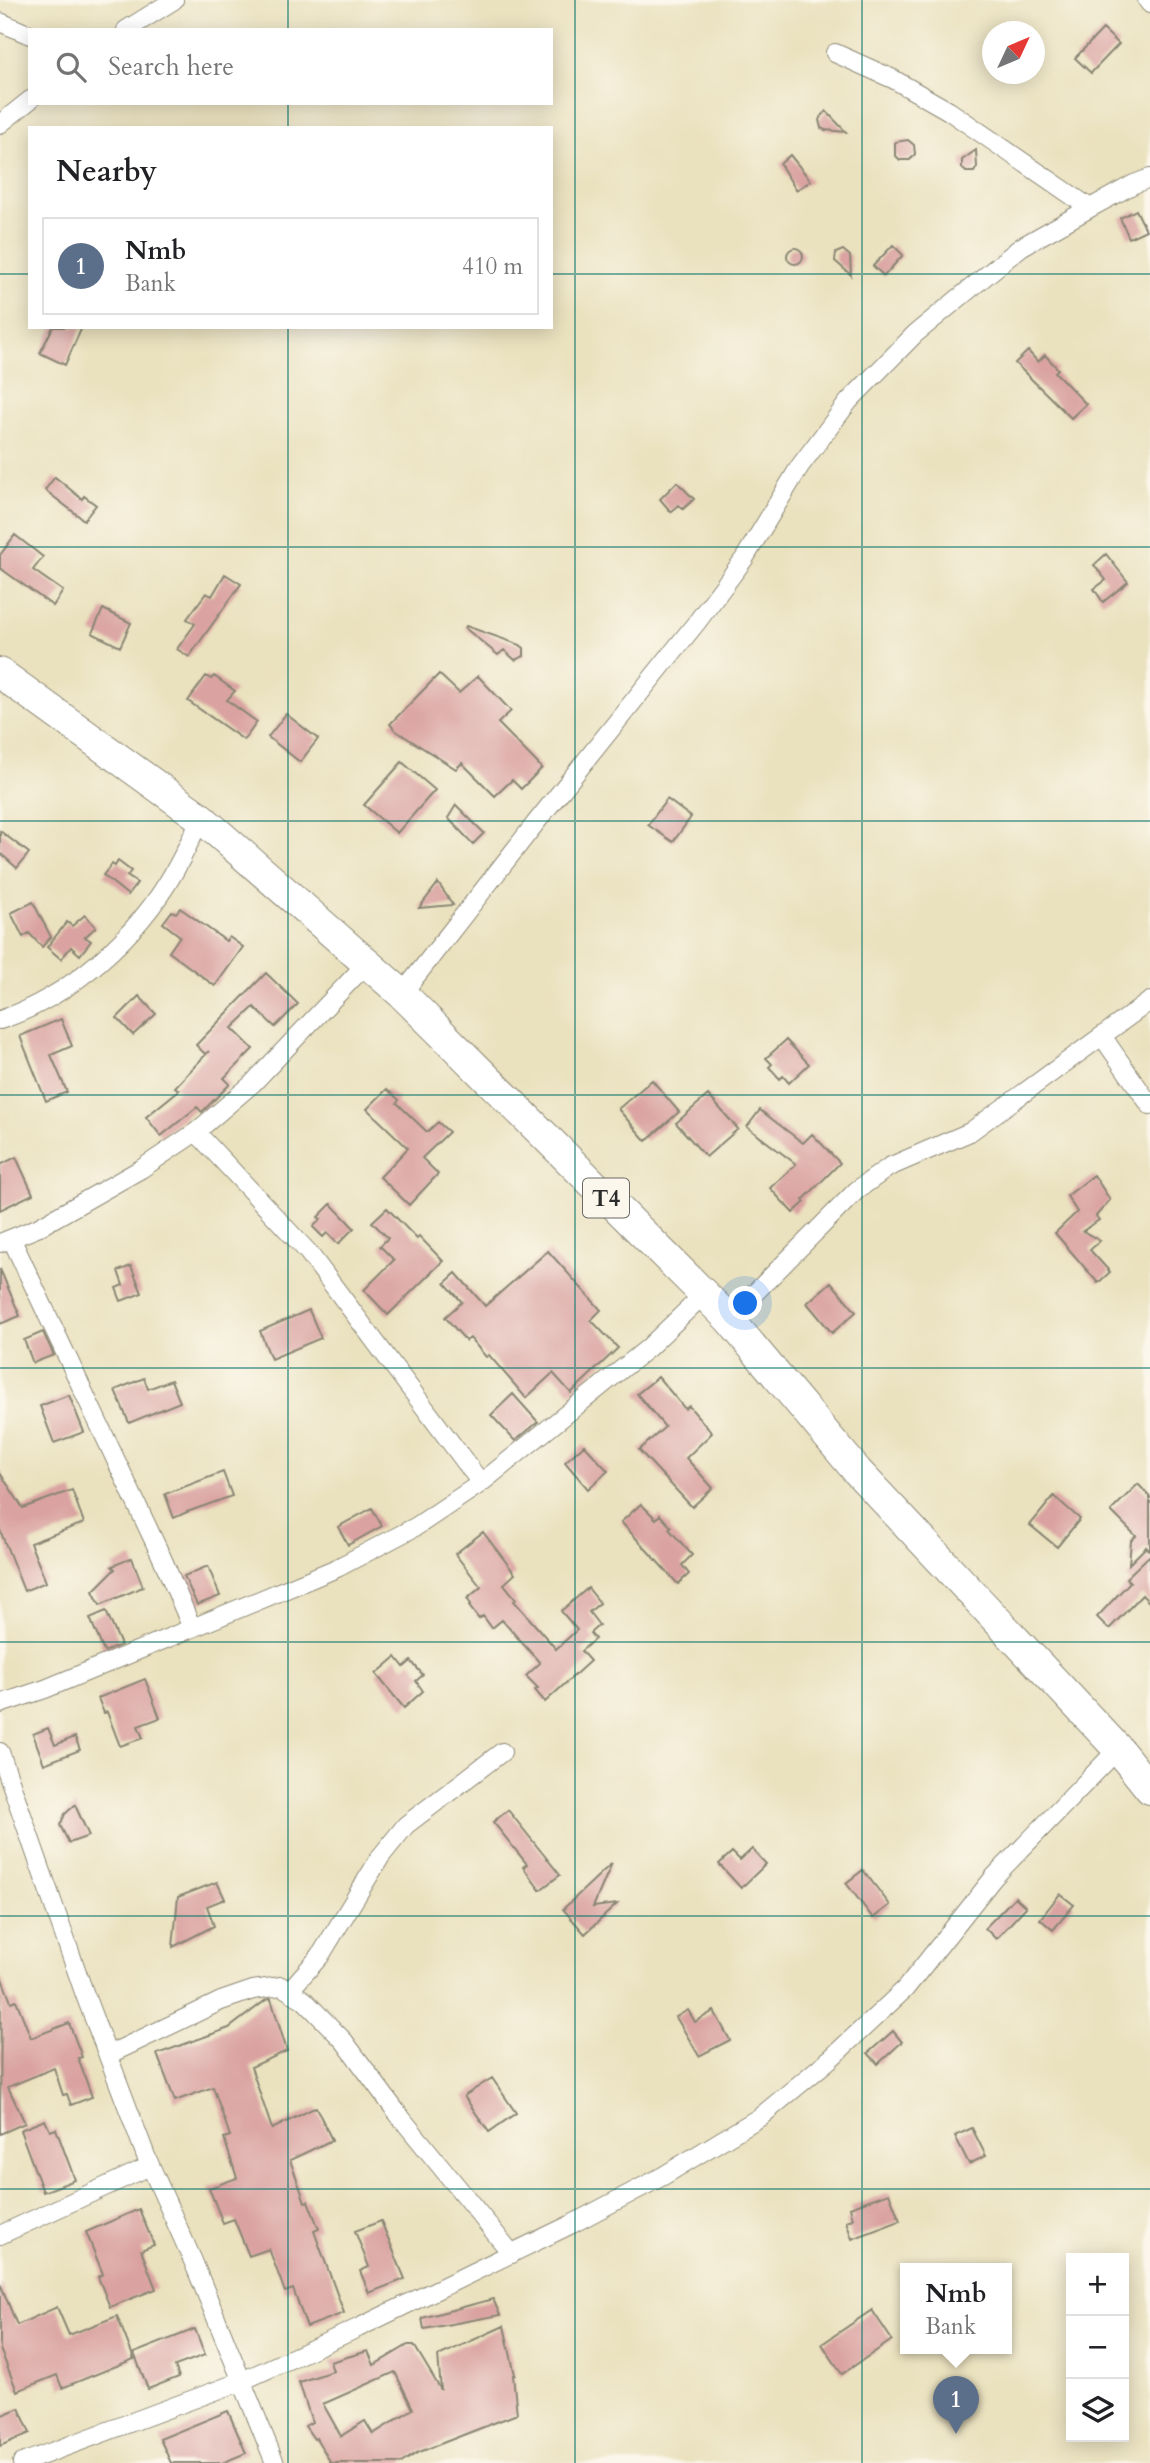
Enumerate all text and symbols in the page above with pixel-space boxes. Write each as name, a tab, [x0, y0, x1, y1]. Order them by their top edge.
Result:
north arrow	[982, 21, 1045, 84]
search box	[28, 28, 553, 105]
icon: search	[52, 48, 90, 86]
text: Search here	[108, 49, 234, 84]
text: Nearby	[56, 151, 157, 192]
text: Nmb	[125, 233, 186, 268]
text: 1	[75, 251, 87, 282]
text: 410 m	[462, 251, 523, 282]
text: Bank	[125, 268, 176, 299]
road number: T4	[583, 1178, 629, 1218]
your location	[728, 1286, 762, 1320]
map controls	[1066, 2253, 1129, 2442]
button: +	[1066, 2253, 1129, 2316]
popup	[900, 2263, 1012, 2354]
text: Nmb	[925, 2276, 987, 2311]
text: Bank	[925, 2311, 976, 2342]
button: −	[1066, 2316, 1129, 2379]
pin: 1	[933, 2376, 979, 2434]
button: layers	[1066, 2379, 1129, 2442]

